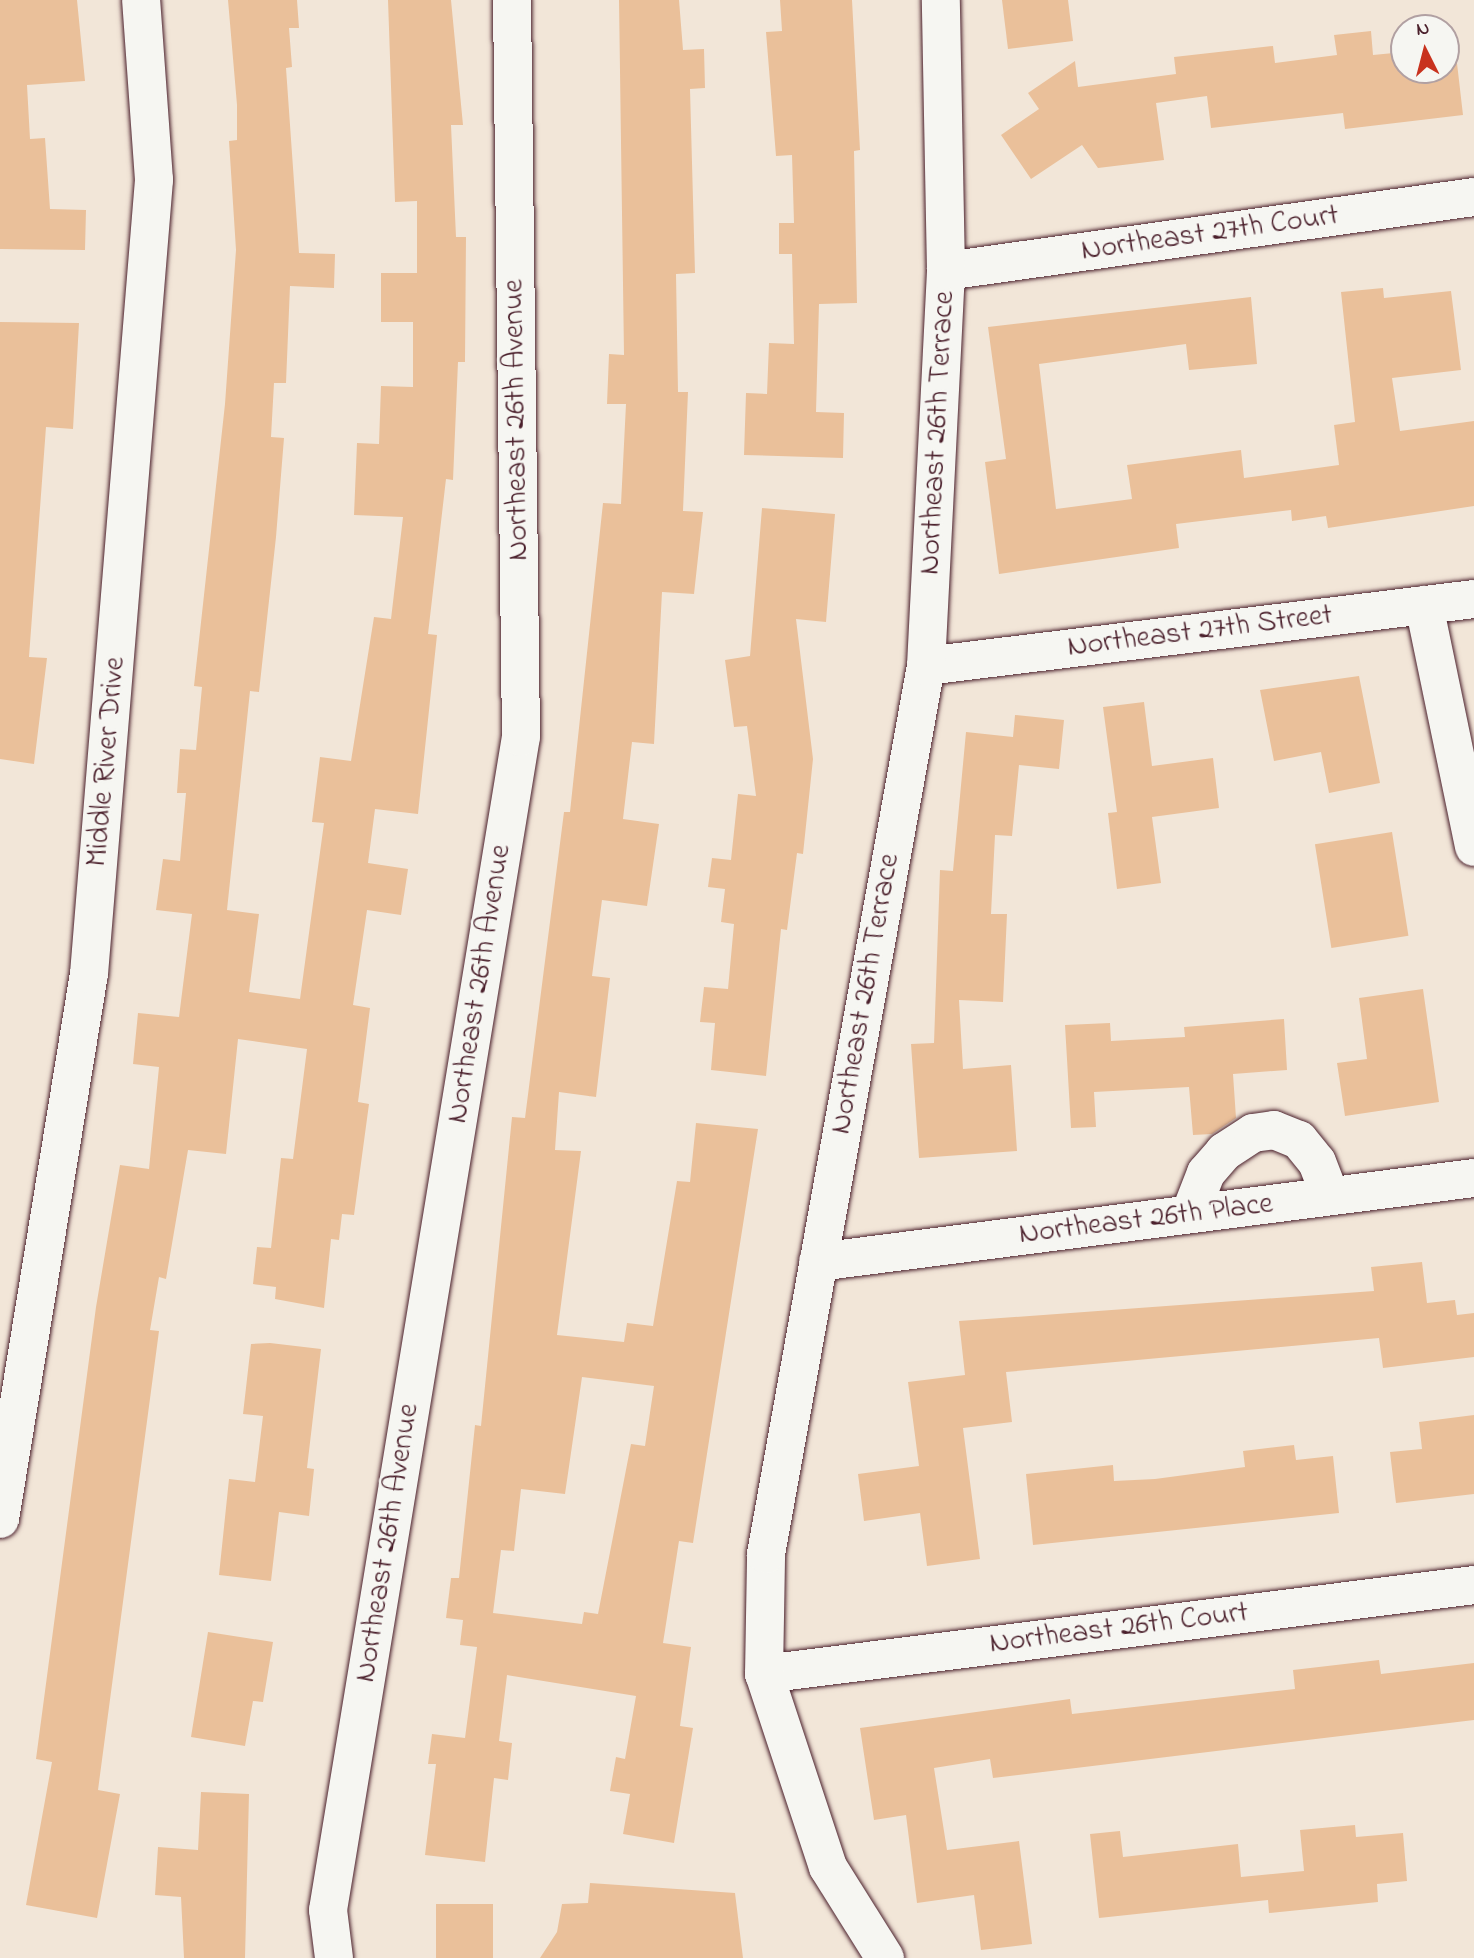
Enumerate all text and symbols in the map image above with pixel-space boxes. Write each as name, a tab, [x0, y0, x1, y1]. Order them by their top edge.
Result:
north arrow	[1390, 14, 1460, 84]
text: N	[1415, 16, 1431, 44]
street label: Northeast 27th Court	[1079, 198, 1341, 270]
street label: Northeast 26th Avenue	[497, 279, 537, 561]
street label: Northeast 26th Terrace	[913, 290, 963, 576]
street label: Northeast 27th Street	[1065, 598, 1335, 666]
street label: Middle River Drive	[80, 656, 134, 868]
street label: Northeast 26th Avenue	[440, 842, 520, 1126]
street label: Northeast 26th Terrace	[824, 851, 908, 1137]
street label: Northeast 26th Place	[1017, 1187, 1275, 1253]
street label: Northeast 26th Avenue	[348, 1401, 428, 1685]
street label: Northeast 26th Court	[988, 1595, 1250, 1663]

